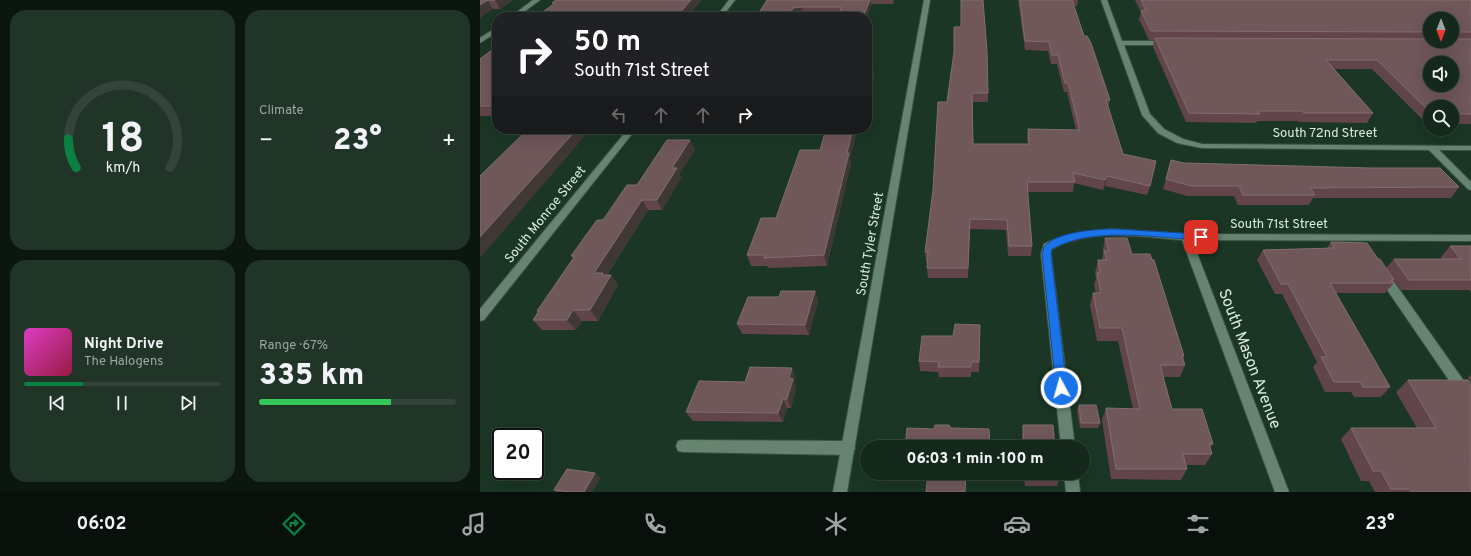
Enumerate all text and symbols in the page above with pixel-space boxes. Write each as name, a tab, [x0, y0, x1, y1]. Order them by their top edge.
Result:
north arrow	[1423, 12, 1459, 48]
map controls	[1423, 12, 1459, 136]
text: 50 m	[574, 25, 641, 61]
icon: right	[508, 28, 560, 80]
button: sound	[1423, 56, 1459, 92]
text: South 71st Street	[574, 60, 710, 83]
button: search	[1423, 100, 1459, 136]
text: Climate	[259, 103, 304, 119]
icon: left	[608, 104, 630, 126]
icon: ahead	[650, 104, 672, 126]
icon: ahead	[692, 104, 714, 126]
icon: right	[734, 104, 756, 126]
text: 18	[101, 114, 144, 167]
text: 23°	[333, 123, 382, 160]
street label: South 72nd Street	[1273, 126, 1378, 142]
text: −	[259, 128, 273, 155]
text: +	[442, 128, 456, 155]
text: km/h	[105, 159, 140, 177]
street label: South Monroe Street	[502, 163, 590, 267]
street label: South Tyler Street	[854, 191, 888, 297]
street label: South 71st Street	[1230, 217, 1328, 233]
pin	[1184, 220, 1218, 254]
icon: arrive	[1190, 226, 1212, 248]
street label: South Mason Avenue	[1213, 286, 1285, 432]
text: Night Drive	[84, 335, 164, 354]
text: Range · 67%	[259, 338, 328, 354]
text: The Halogens	[84, 354, 163, 370]
text: 335 km	[259, 358, 364, 395]
position arrow	[1040, 367, 1082, 409]
icon: previous	[46, 392, 68, 414]
icon: pause	[111, 392, 133, 414]
icon: next	[177, 392, 199, 414]
speed limit sign: 20	[492, 428, 544, 480]
text: 06:03 · 1 min · 100 m	[906, 450, 1044, 469]
icon: directions	[280, 510, 308, 538]
icon: music	[460, 510, 488, 538]
icon: phone	[641, 510, 669, 538]
icon: climate	[822, 510, 850, 538]
icon: car	[1003, 510, 1031, 538]
icon: filters	[1184, 510, 1212, 538]
text: 06:02	[76, 513, 127, 536]
text: 23°	[1365, 513, 1394, 536]

